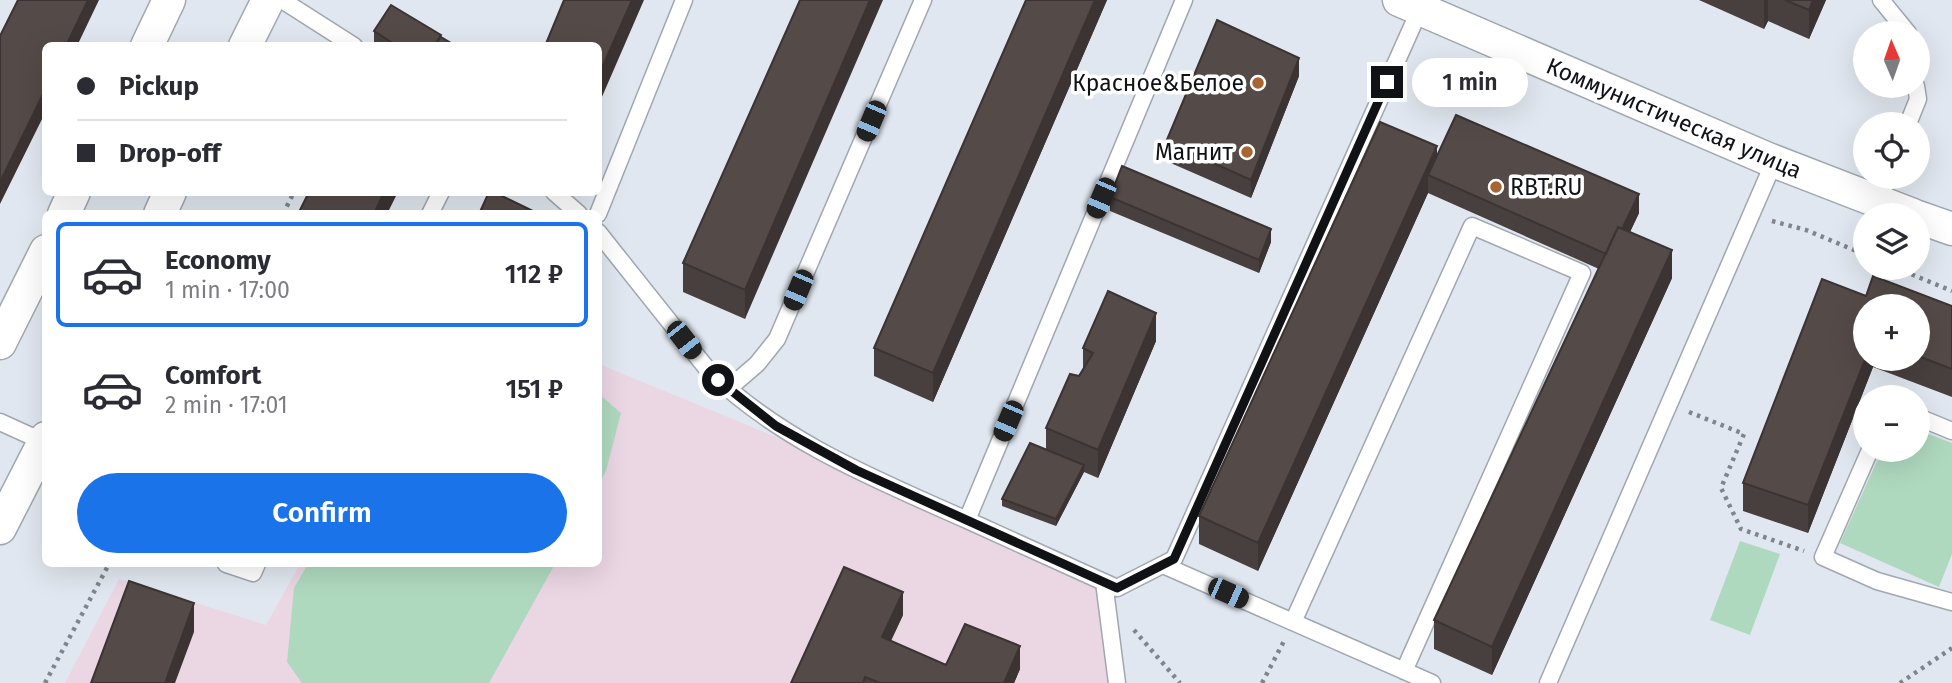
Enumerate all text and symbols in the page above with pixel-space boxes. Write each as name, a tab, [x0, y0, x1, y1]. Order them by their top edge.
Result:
north arrow	[1853, 21, 1930, 98]
map controls	[1853, 21, 1930, 462]
street label: Коммунистическая улица	[1542, 51, 1806, 185]
callout: 1 min	[1412, 57, 1527, 106]
route end	[1371, 66, 1403, 98]
text: 1 min	[1442, 68, 1498, 96]
place label: Красное&Белое	[1072, 69, 1244, 97]
text: Pickup	[119, 71, 199, 102]
marker: Красное&Белое	[1250, 75, 1266, 91]
car	[854, 98, 889, 144]
button: locate	[1853, 112, 1930, 189]
text: Drop-off	[119, 138, 221, 169]
place label: Магнит	[1155, 138, 1234, 166]
marker: Магнит	[1239, 144, 1255, 160]
place label: RBT.RU	[1510, 173, 1582, 201]
car	[1084, 175, 1119, 221]
marker: RBT.RU	[1488, 179, 1504, 195]
button: layers	[1853, 203, 1930, 280]
icon: car	[81, 243, 144, 306]
text: Economy	[165, 245, 271, 276]
text: 112 ₽	[505, 259, 563, 290]
car	[781, 267, 816, 313]
text: 1 min · 17:00	[165, 276, 290, 304]
button: +	[1853, 294, 1930, 371]
car	[663, 317, 706, 363]
icon: car	[81, 358, 144, 421]
text: Comfort	[165, 360, 261, 391]
route start	[702, 364, 734, 396]
text: 151 ₽	[505, 374, 563, 405]
button: −	[1853, 385, 1930, 462]
text: 2 min · 17:01	[165, 391, 288, 419]
car	[991, 398, 1026, 444]
button: Confirm	[77, 473, 567, 553]
car	[1205, 575, 1252, 611]

